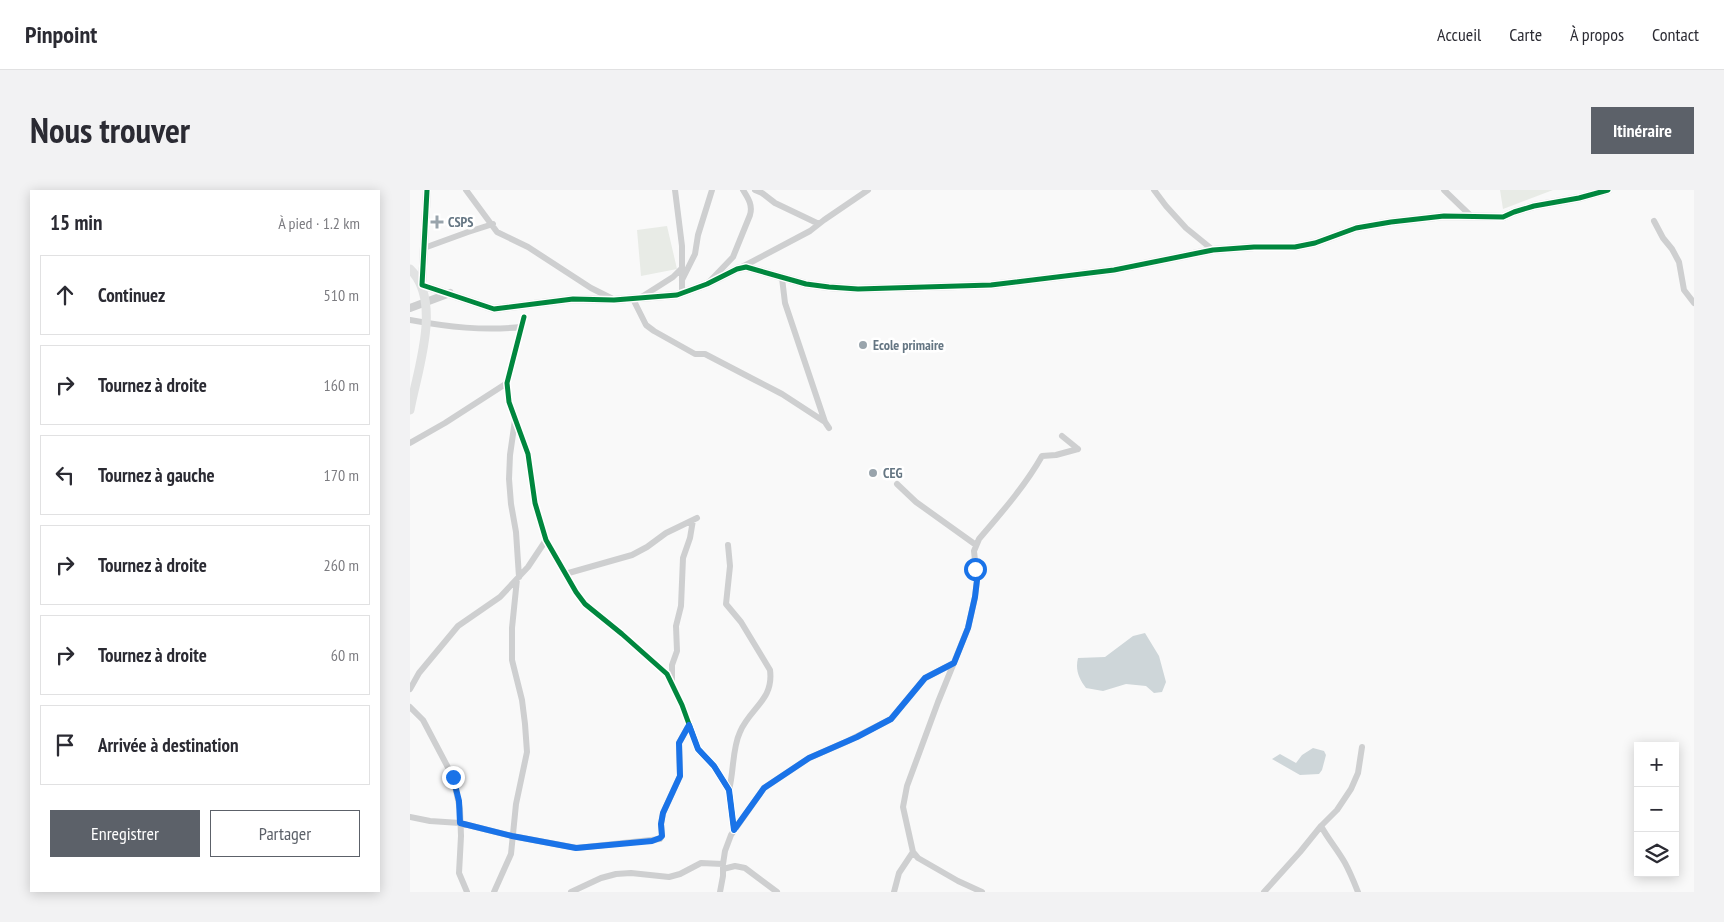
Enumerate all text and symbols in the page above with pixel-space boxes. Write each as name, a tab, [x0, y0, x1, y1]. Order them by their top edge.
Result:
text: Pinpoint	[25, 19, 97, 50]
text: Accueil	[1437, 23, 1481, 46]
text: Carte	[1509, 23, 1542, 46]
text: À propos	[1570, 23, 1624, 46]
text: Contact	[1652, 23, 1699, 46]
text: Nous trouver	[30, 107, 190, 153]
button: Itinéraire	[1591, 107, 1694, 154]
text: 15 min	[50, 209, 102, 236]
text: À pied · 1.2 km	[278, 213, 360, 233]
place label: CSPS	[448, 213, 473, 231]
marker: CSPS	[430, 215, 444, 229]
icon: ahead	[51, 281, 79, 309]
text: Continuez	[98, 283, 165, 307]
text: 510 m	[324, 285, 359, 305]
place label: Ecole primaire	[873, 336, 944, 354]
marker: Ecole primaire	[857, 339, 869, 351]
icon: right	[51, 371, 79, 399]
text: Tournez à droite	[98, 373, 207, 397]
text: 160 m	[324, 375, 359, 395]
icon: left	[51, 461, 79, 489]
text: Tournez à gauche	[98, 463, 215, 487]
place label: CEG	[883, 464, 902, 482]
text: 170 m	[324, 465, 359, 485]
marker: CEG	[867, 467, 879, 479]
icon: right	[51, 551, 79, 579]
text: Tournez à droite	[98, 553, 207, 577]
text: 260 m	[324, 555, 359, 575]
route start	[964, 558, 987, 581]
icon: right	[51, 641, 79, 669]
text: Tournez à droite	[98, 643, 207, 667]
text: 60 m	[331, 645, 359, 665]
icon: arrive	[51, 731, 79, 759]
text: Arrivée à destination	[98, 733, 239, 757]
map controls	[1634, 742, 1679, 877]
button: +	[1634, 742, 1679, 787]
route end	[442, 766, 465, 789]
button: −	[1634, 787, 1679, 832]
button: Enregistrer	[50, 810, 200, 857]
button: Partager	[210, 810, 360, 857]
button: layers	[1634, 832, 1679, 877]

